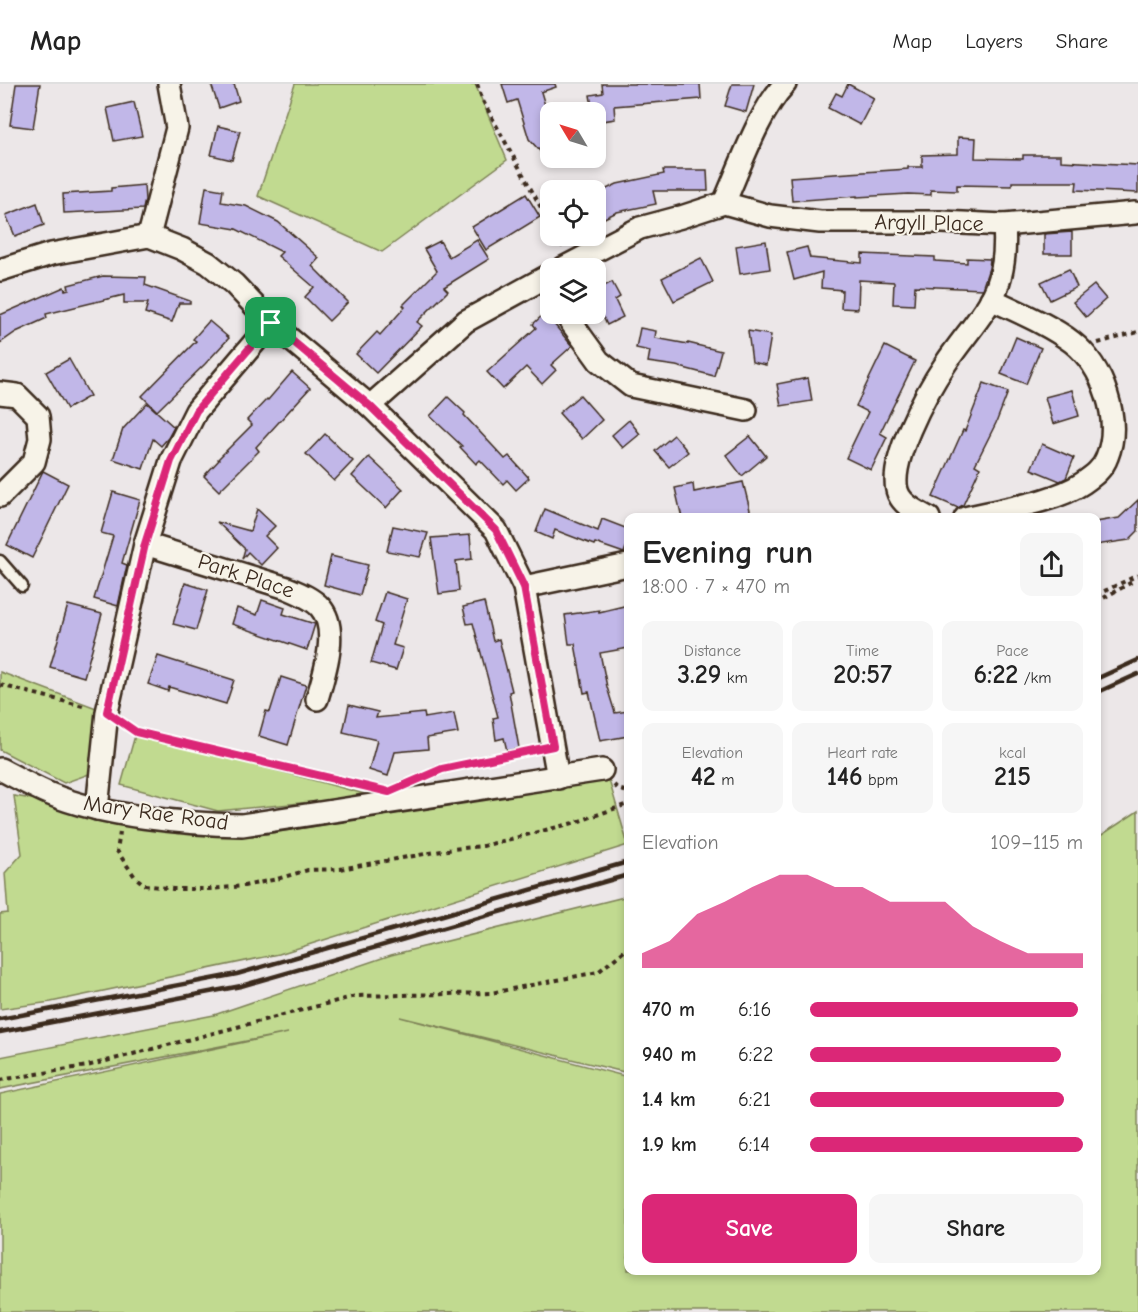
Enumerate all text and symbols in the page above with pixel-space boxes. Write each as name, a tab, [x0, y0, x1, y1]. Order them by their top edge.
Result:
text: Map	[30, 25, 81, 57]
text: Map	[893, 29, 932, 53]
text: Layers	[965, 29, 1023, 53]
text: Share	[1056, 29, 1108, 53]
north arrow	[540, 102, 606, 168]
map controls	[540, 102, 606, 324]
button: locate	[540, 180, 606, 246]
street label: Argyll Place	[874, 209, 984, 237]
button: layers	[540, 258, 606, 324]
pin	[245, 297, 296, 348]
icon: arrive	[254, 306, 287, 339]
text: Evening run	[642, 533, 813, 571]
button: share	[1020, 533, 1083, 596]
street label: Park Place	[195, 548, 297, 604]
text: 18:00 · 7 × 470 m	[642, 575, 790, 598]
text: Distance	[684, 642, 741, 660]
text: Time	[846, 642, 879, 660]
text: Pace	[996, 642, 1029, 660]
text: 3.29	[677, 660, 721, 690]
text: 20:57	[833, 660, 892, 690]
text: 6:22	[973, 660, 1018, 690]
text: km	[721, 669, 748, 687]
text: /km	[1018, 669, 1052, 687]
text: Elevation	[682, 744, 743, 762]
text: Heart rate	[827, 744, 898, 762]
text: kcal	[999, 744, 1026, 762]
text: 42	[691, 762, 716, 792]
text: 146	[827, 762, 863, 792]
text: 215	[994, 762, 1031, 792]
text: m	[716, 771, 734, 789]
text: bpm	[863, 771, 898, 789]
street label: Mary Rae Road	[82, 790, 230, 836]
text: Elevation	[642, 831, 719, 854]
text: 109–115 m	[990, 831, 1083, 854]
text: 470 m	[642, 998, 695, 1021]
text: 6:16	[738, 998, 771, 1021]
text: 940 m	[642, 1043, 696, 1066]
text: 6:22	[738, 1043, 773, 1066]
text: 1.4 km	[642, 1088, 696, 1111]
text: 6:21	[738, 1088, 771, 1111]
text: 1.9 km	[642, 1133, 697, 1156]
text: 6:14	[738, 1133, 770, 1156]
button: Save	[642, 1194, 857, 1263]
button: Share	[869, 1194, 1083, 1263]

